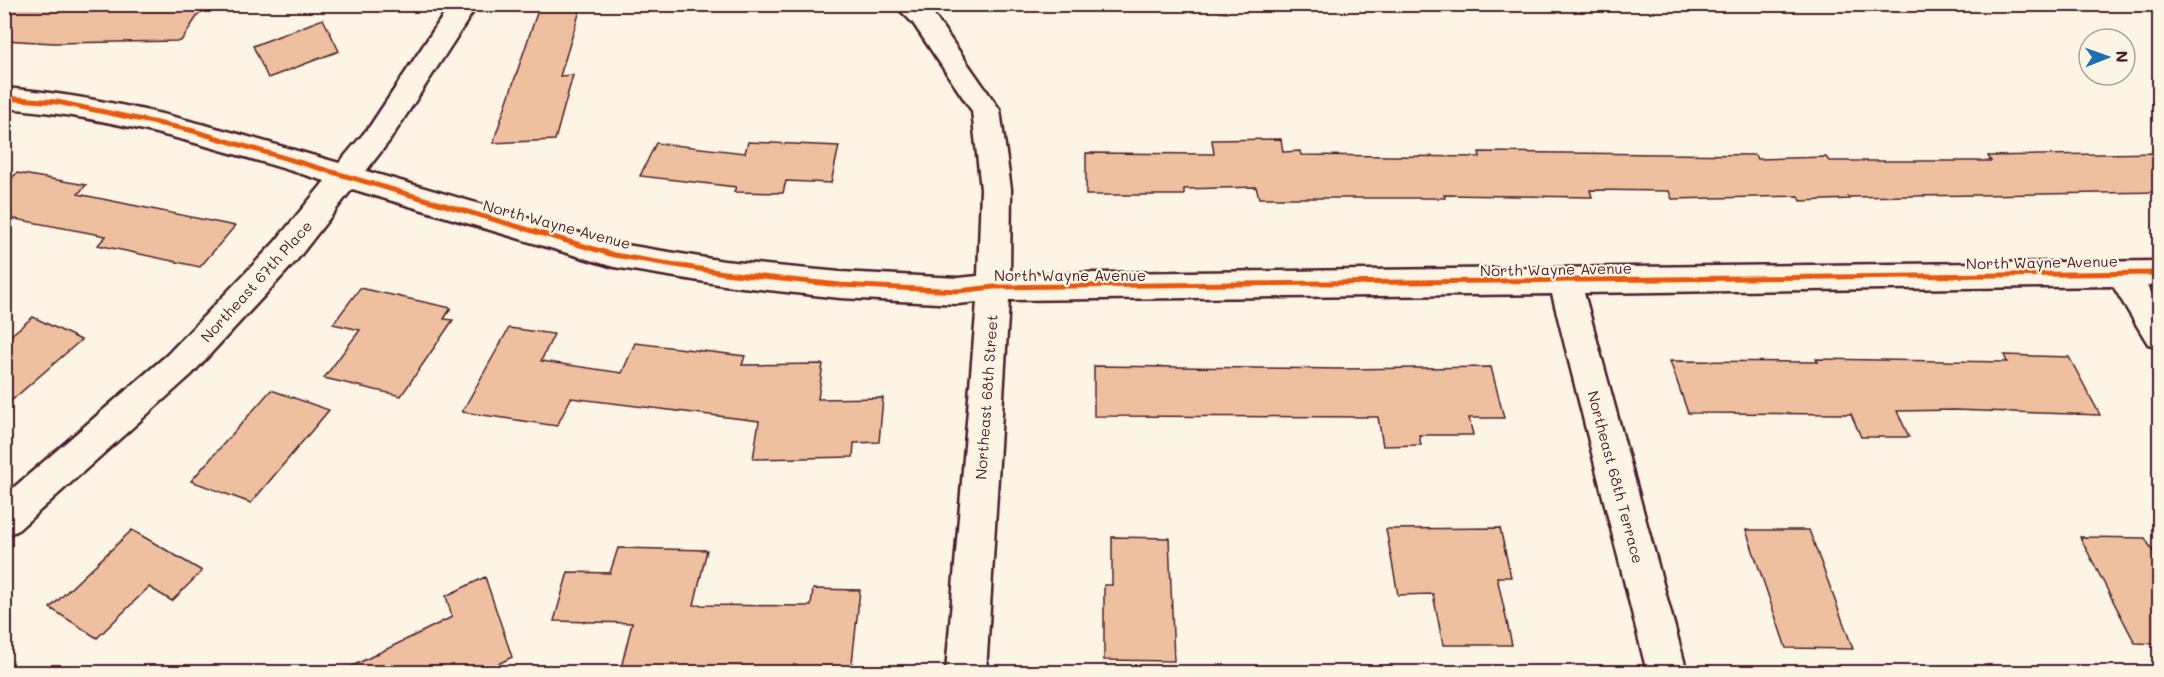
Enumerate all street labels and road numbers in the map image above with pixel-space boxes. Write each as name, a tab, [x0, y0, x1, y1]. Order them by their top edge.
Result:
street label: North Wayne Avenue	[481, 195, 633, 253]
street label: Northeast 67th Place	[196, 216, 316, 346]
street label: North Wayne Avenue	[1966, 251, 2118, 273]
street label: North Wayne Avenue	[1480, 258, 1632, 280]
street label: North Wayne Avenue	[994, 265, 1146, 285]
street label: Northeast 68th Street	[970, 314, 1002, 480]
street label: Northeast 68th Terrace	[1583, 388, 1649, 566]

